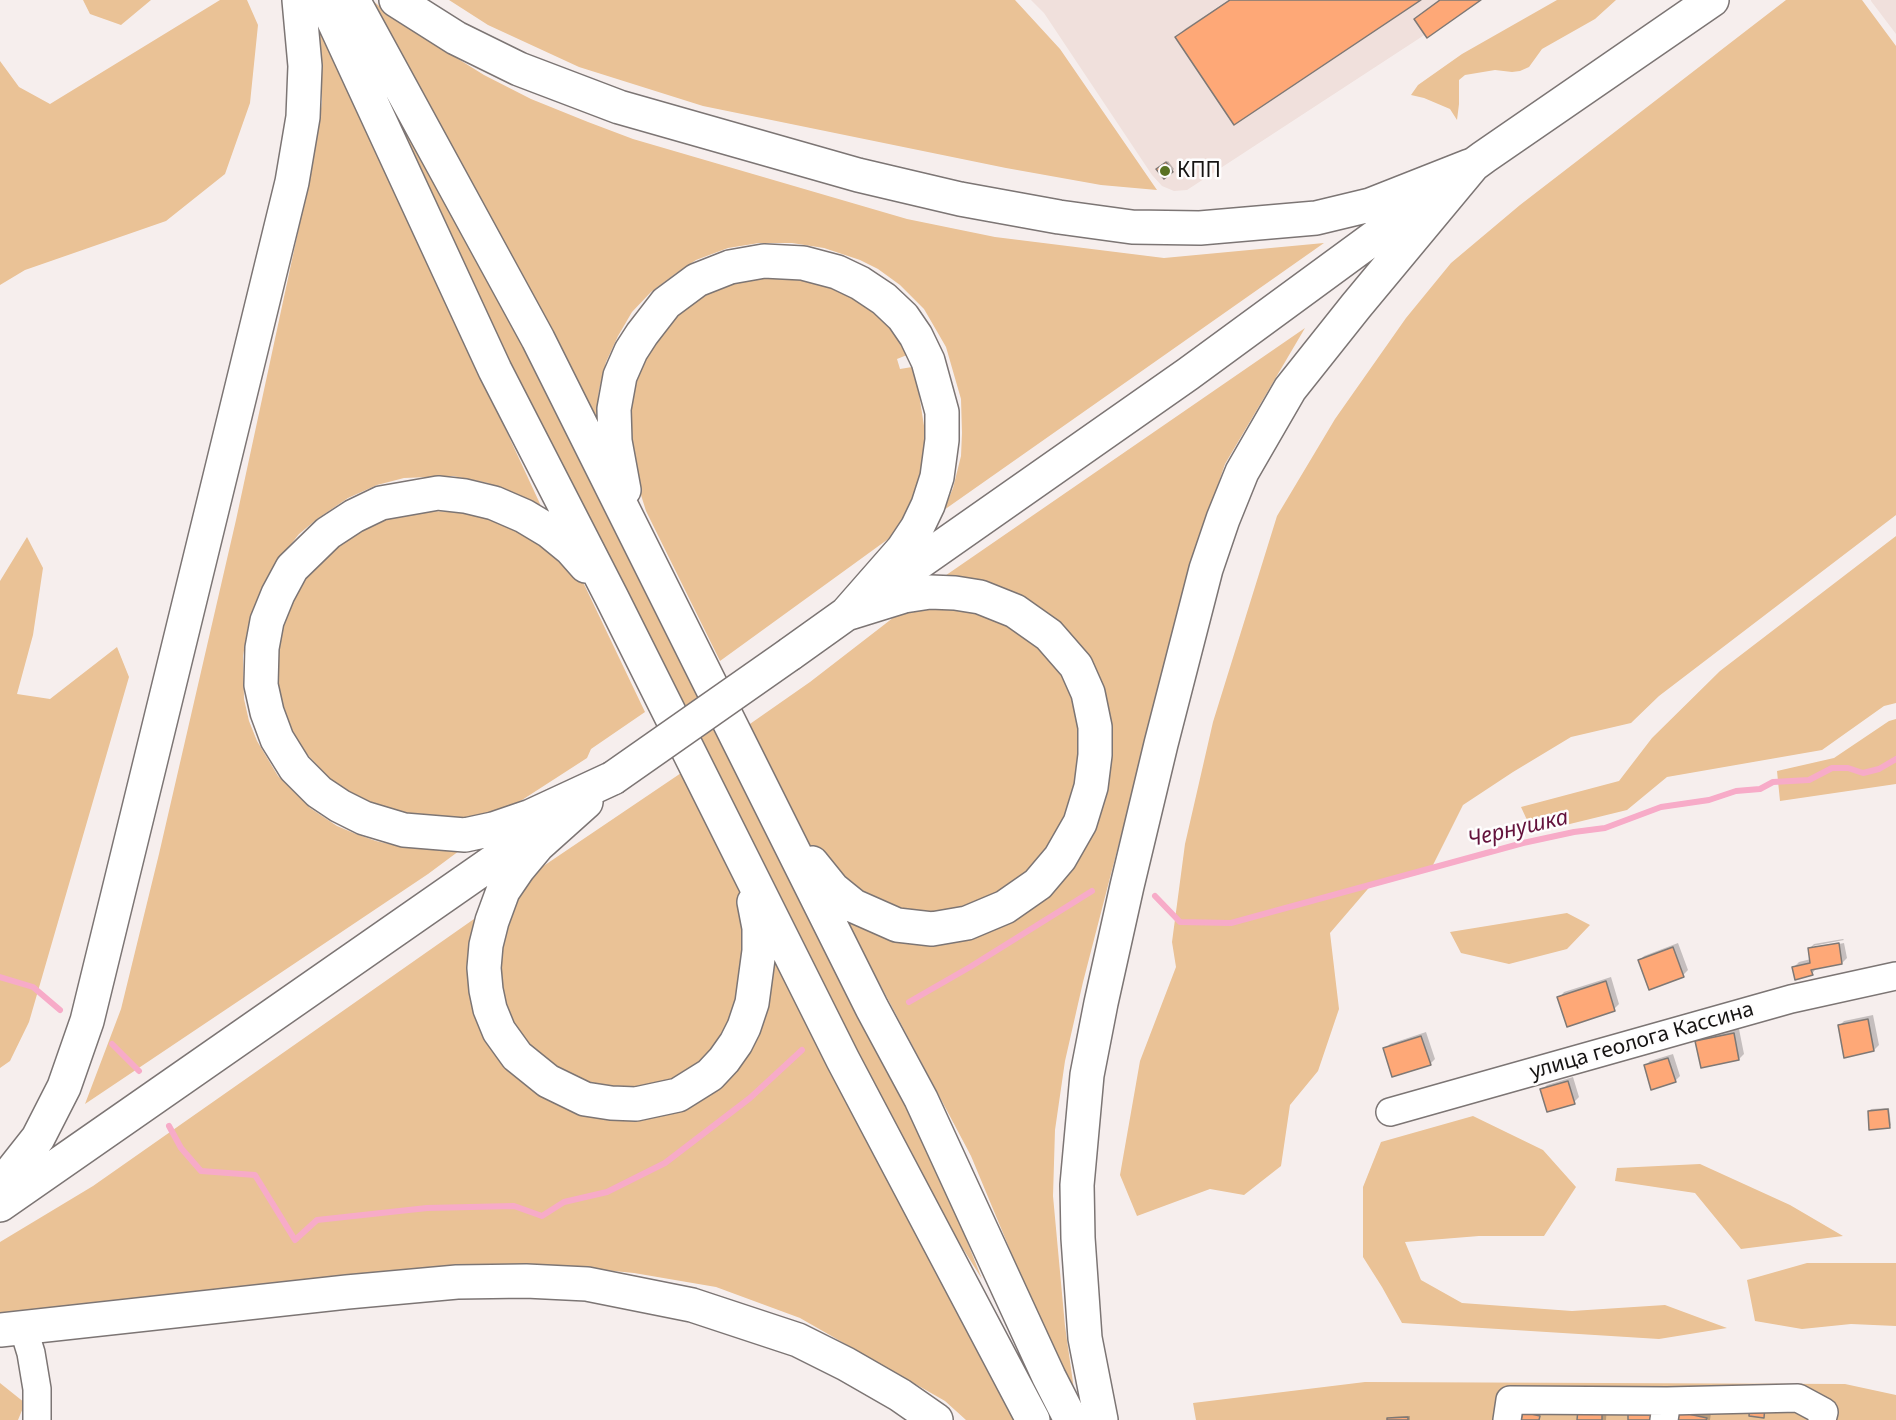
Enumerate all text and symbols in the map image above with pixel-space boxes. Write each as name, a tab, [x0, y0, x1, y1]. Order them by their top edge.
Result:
place label: КПП	[1177, 158, 1221, 184]
marker: КПП	[1158, 164, 1172, 178]
water label: Чернушка	[1465, 805, 1571, 853]
street label: улица геолога Кассина	[1527, 997, 1757, 1085]

